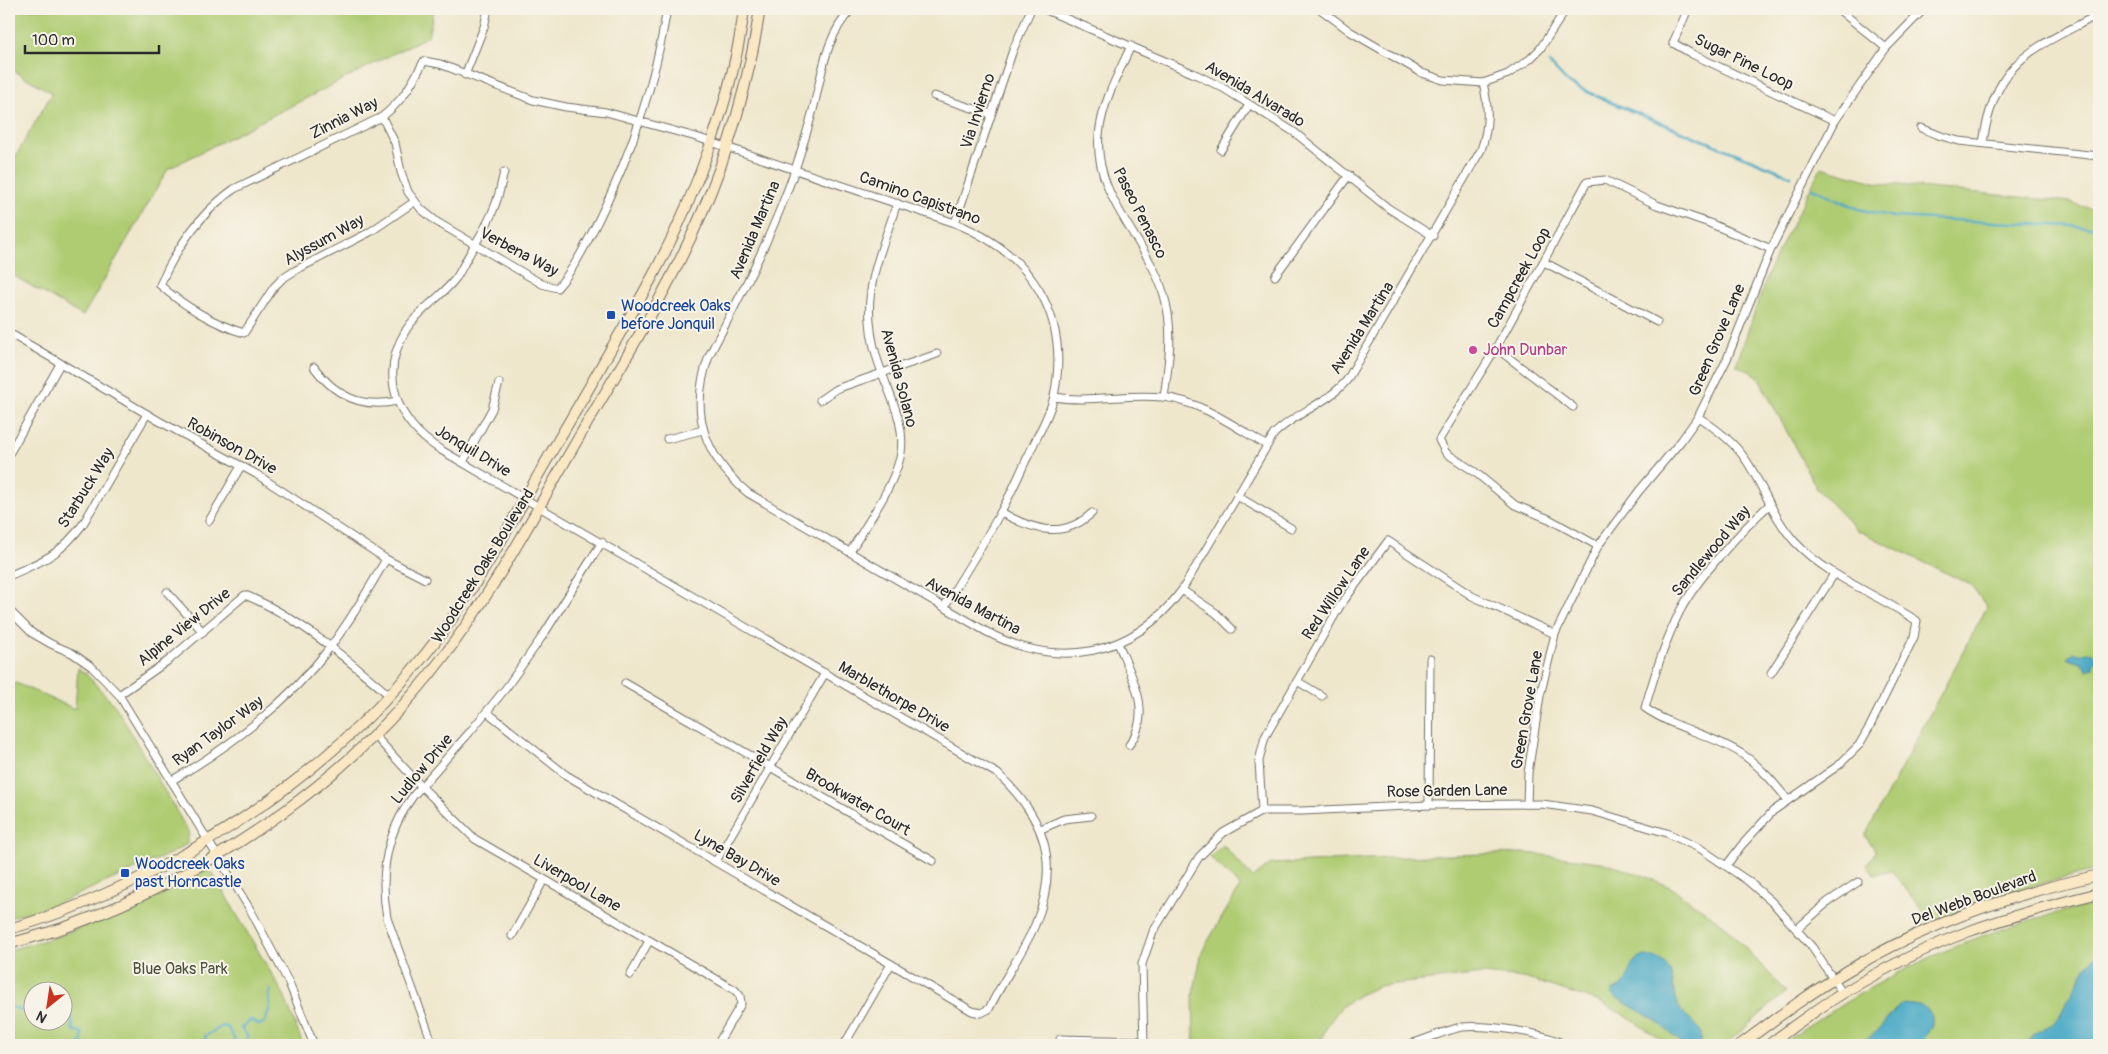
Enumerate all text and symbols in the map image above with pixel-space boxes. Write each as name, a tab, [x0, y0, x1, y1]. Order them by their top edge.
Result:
scale bar	[25, 22, 159, 54]
street label: Sugar Pine Loop	[1691, 29, 1797, 95]
text: 100 m	[32, 31, 75, 50]
street label: Avenida Alvarado	[1201, 56, 1309, 132]
street label: Via Invierno	[956, 70, 1000, 151]
street label: Zinnia Way	[307, 92, 381, 144]
street label: Paseo Penasco	[1109, 164, 1172, 262]
street label: Camino Capistrano	[857, 167, 984, 229]
street label: Avenida Martina	[725, 178, 785, 282]
street label: Alyssum Way	[281, 210, 368, 270]
street label: Verbena Way	[476, 223, 562, 281]
street label: Campcreek Loop	[1483, 224, 1555, 332]
street label: Avenida Martina	[1326, 278, 1398, 378]
street label: Green Grove Lane	[1684, 281, 1750, 399]
place label: Woodcreek Oaks before Jonquil	[621, 296, 731, 334]
marker: Woodcreek Oaks before Jonquil	[605, 309, 617, 321]
street label: Avenida Solano	[876, 326, 922, 430]
place label: John Dunbar	[1483, 340, 1567, 360]
marker: John Dunbar	[1467, 344, 1479, 356]
street label: Robinson Drive	[184, 413, 280, 479]
street label: Jonquil Drive	[431, 421, 515, 482]
street label: Starbuck Way	[53, 444, 119, 532]
street label: Woodcreek Oaks Boulevard	[427, 485, 539, 647]
street label: Sandlewood Way	[1667, 502, 1755, 600]
street label: Red Willow Lane	[1297, 542, 1375, 643]
street label: Avenida Martina	[922, 572, 1024, 640]
street label: Alpine View Drive	[134, 583, 235, 671]
street label: Green Grove Lane	[1507, 649, 1547, 771]
street label: Marblethorpe Drive	[835, 657, 953, 737]
street label: Ryan Taylor Way	[169, 691, 267, 771]
street label: Silverfield Way	[726, 713, 792, 807]
street label: Ludlow Drive	[387, 730, 457, 808]
street label: Brookwater Court	[802, 764, 915, 840]
street label: Rose Garden Lane	[1386, 780, 1508, 802]
street label: Lyne Bay Drive	[690, 825, 784, 891]
street label: Liverpool Lane	[530, 850, 625, 916]
place label: Woodcreek Oaks past Horncastle	[135, 854, 245, 892]
street label: Del Webb Boulevard	[1909, 866, 2039, 930]
marker: Woodcreek Oaks past Horncastle	[119, 867, 131, 879]
park label: Blue Oaks Park	[132, 959, 228, 979]
north arrow	[22, 982, 72, 1032]
text: N	[33, 1007, 50, 1027]

